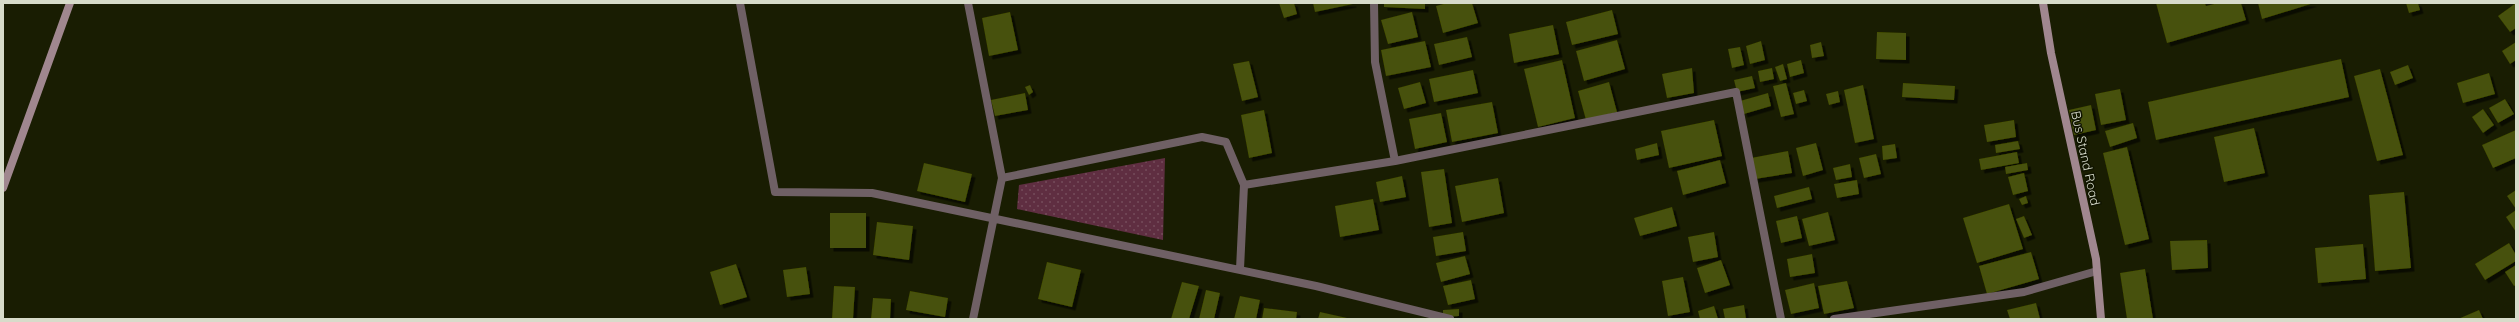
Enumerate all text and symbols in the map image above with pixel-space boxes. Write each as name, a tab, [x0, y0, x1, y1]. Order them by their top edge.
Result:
street label: Bus Stand Road	[2068, 109, 2104, 207]

